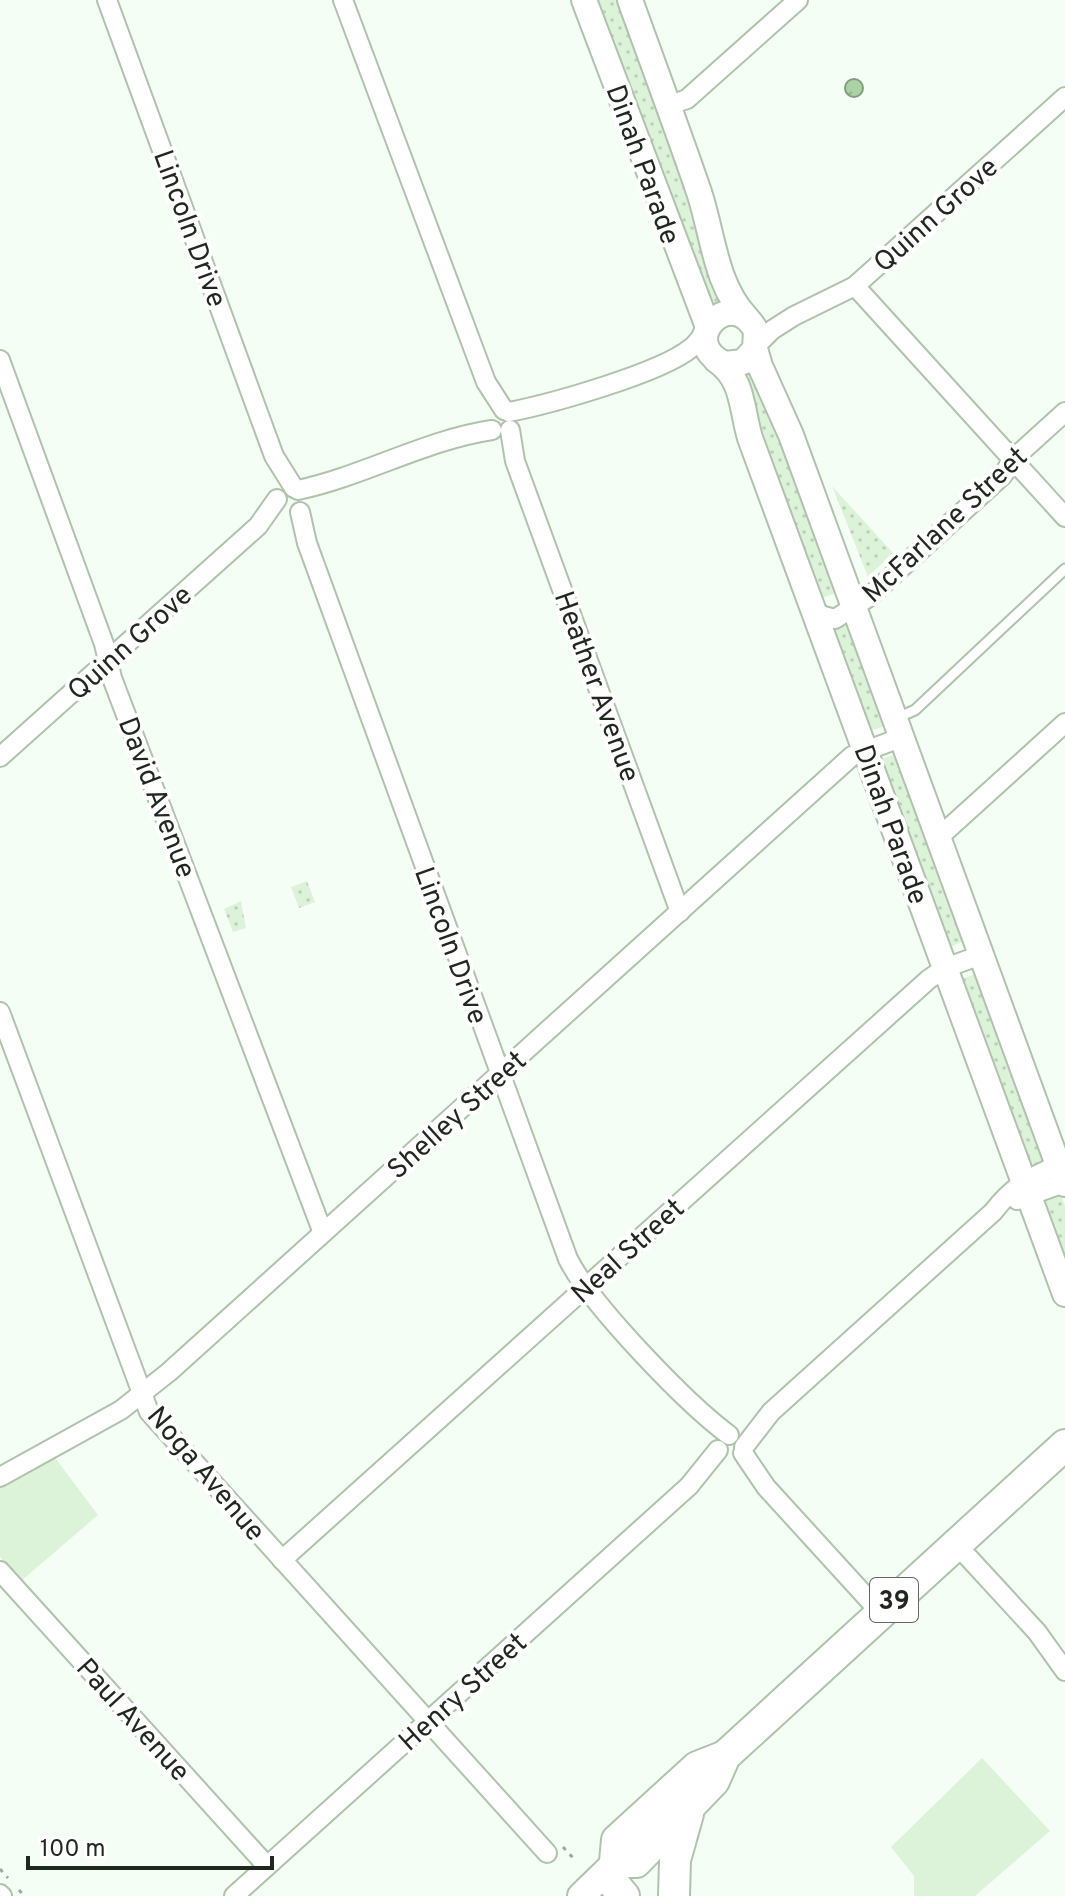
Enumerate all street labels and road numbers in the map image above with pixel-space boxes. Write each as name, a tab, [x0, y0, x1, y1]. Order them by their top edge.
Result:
street label: Dinah Parade	[596, 80, 687, 250]
street label: Lincoln Drive	[143, 145, 233, 313]
street label: Quinn Grove	[867, 151, 1007, 282]
street label: McFarlane Street	[856, 440, 1036, 612]
street label: Quinn Grove	[61, 579, 201, 710]
street label: Heather Avenue	[544, 587, 646, 787]
street label: David Avenue	[108, 712, 202, 884]
street label: Dinah Parade	[844, 740, 935, 910]
street label: Lincoln Drive	[404, 862, 494, 1030]
street label: Shelley Street	[381, 1044, 535, 1188]
street label: Neal Street	[565, 1192, 693, 1313]
street label: Noga Avenue	[138, 1400, 272, 1550]
road number: 39	[870, 1578, 918, 1622]
street label: Henry Street	[392, 1626, 536, 1760]
street label: Paul Avenue	[67, 1652, 197, 1790]

